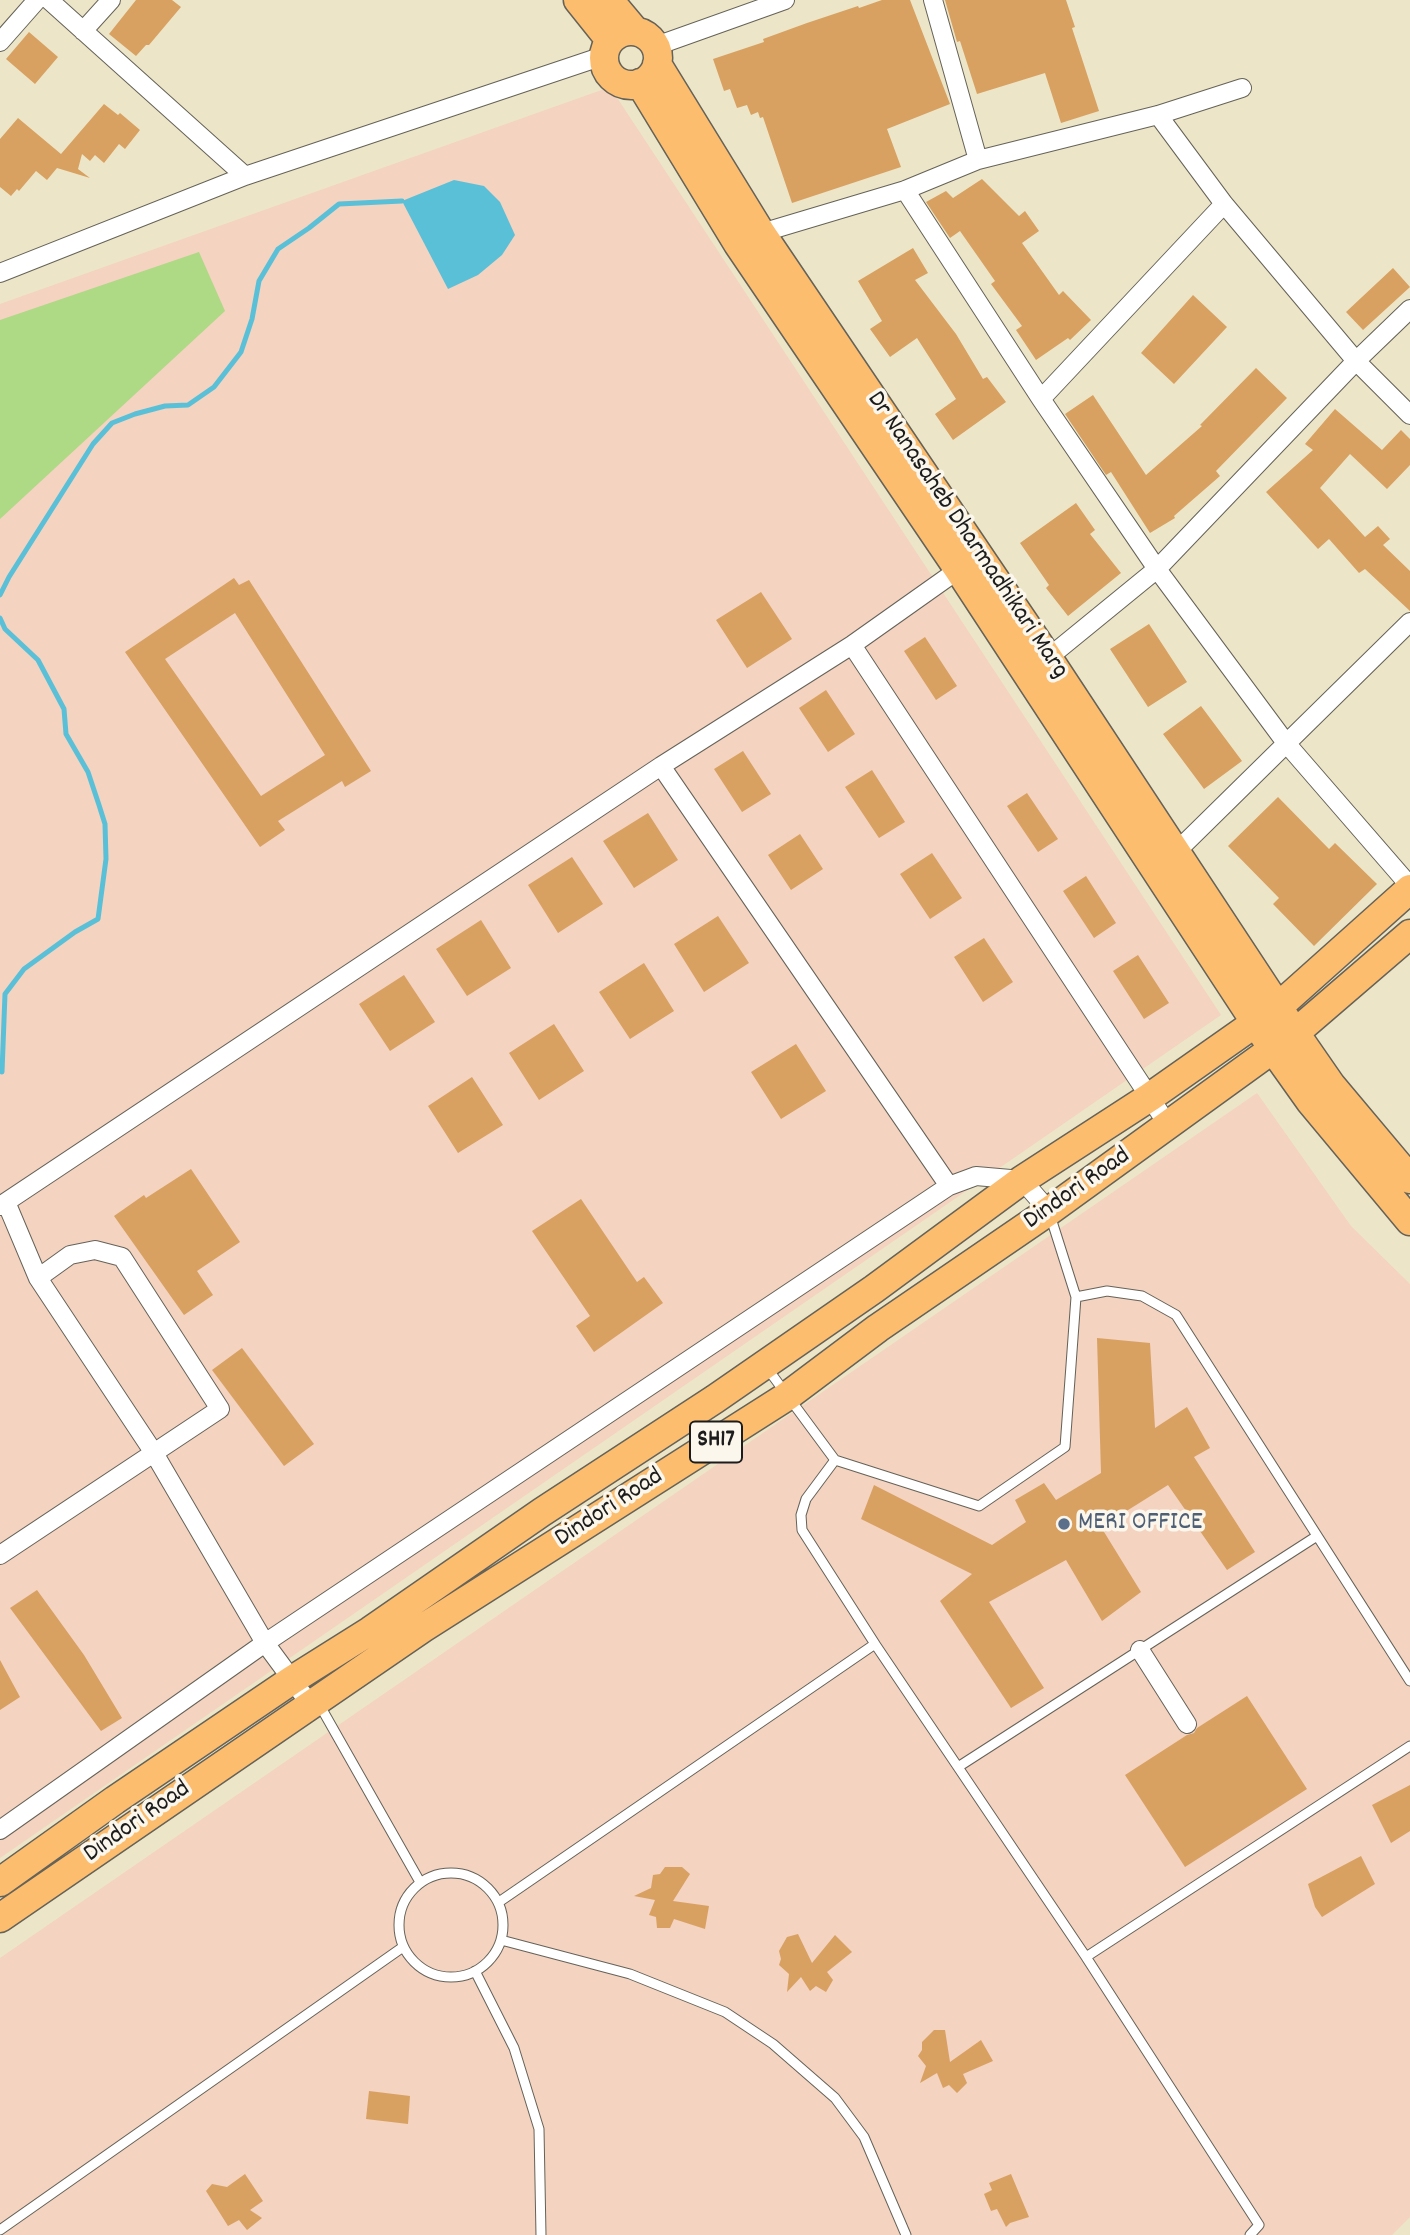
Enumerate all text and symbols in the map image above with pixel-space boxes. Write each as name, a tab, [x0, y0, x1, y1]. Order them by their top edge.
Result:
street label: Dr Nanasaheb Dharmadhikari Marg	[858, 386, 1074, 686]
street label: Dindori Road	[1019, 1142, 1137, 1238]
road number: SH17	[690, 1422, 742, 1462]
street label: Dindori Road	[550, 1462, 670, 1556]
place label: MERI OFFICE	[1078, 1508, 1203, 1540]
marker: MERI OFFICE	[1056, 1516, 1072, 1532]
street label: Dindori Road	[79, 1775, 197, 1871]

